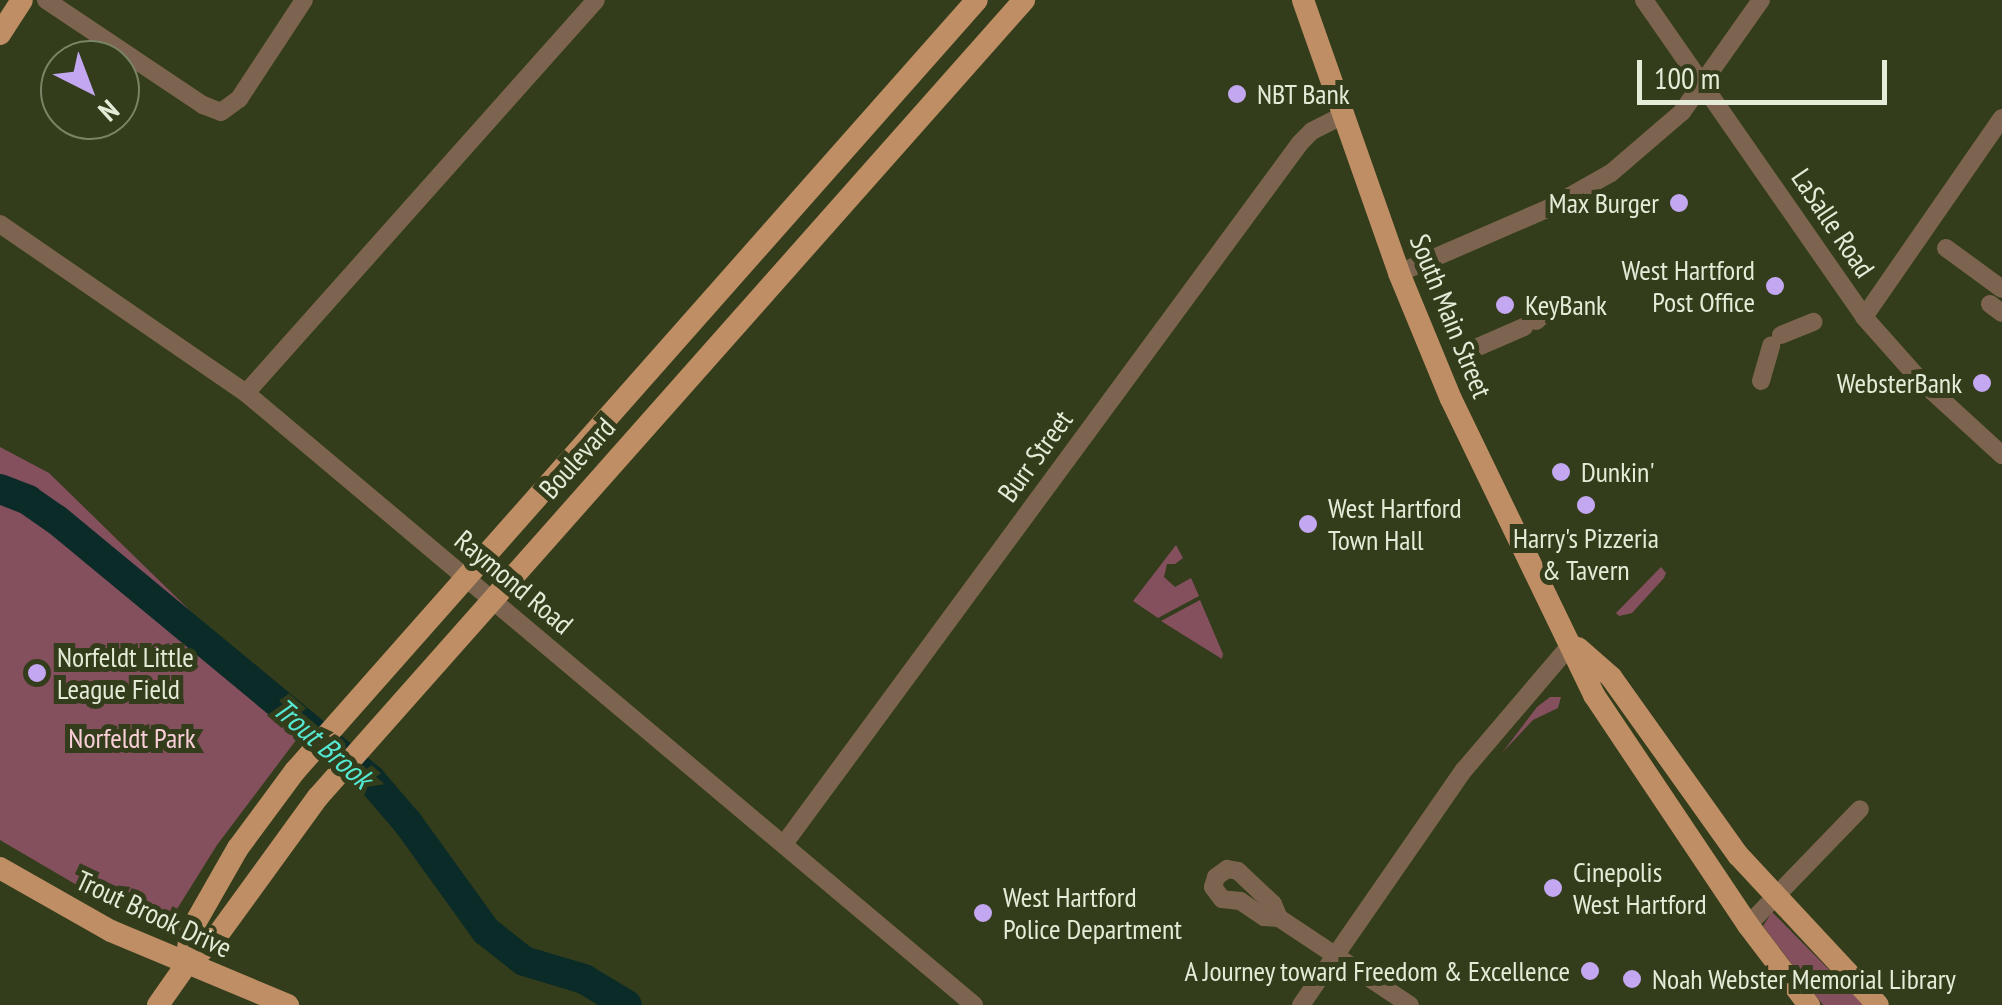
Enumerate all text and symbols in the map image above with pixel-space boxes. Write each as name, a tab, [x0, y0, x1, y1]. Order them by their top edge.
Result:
north arrow	[40, 40, 140, 140]
scale bar	[1642, 40, 1892, 102]
text: 100 m	[1654, 58, 1720, 97]
place label: NBT Bank	[1257, 77, 1351, 111]
marker: NBT Bank	[1226, 83, 1248, 105]
text: N	[91, 92, 127, 130]
street label: LaSalle Road	[1784, 162, 1882, 284]
place label: Max Burger	[1548, 186, 1659, 220]
marker: Max Burger	[1668, 192, 1690, 214]
street label: South Main Street	[1403, 229, 1499, 403]
place label: West Hartford Post Office	[1621, 253, 1755, 319]
marker: West Hartford Post Office	[1764, 275, 1786, 297]
place label: KeyBank	[1525, 288, 1607, 322]
marker: KeyBank	[1494, 294, 1516, 316]
place label: WebsterBank	[1837, 366, 1962, 400]
marker: WebsterBank	[1971, 372, 1993, 394]
street label: Burr Street	[991, 404, 1079, 508]
street label: Boulevard	[532, 411, 622, 505]
place label: Dunkin'	[1581, 455, 1654, 489]
marker: Dunkin'	[1550, 461, 1572, 483]
place label: West Hartford Town Hall	[1328, 491, 1462, 557]
marker: Harry's Pizzeria & Tavern	[1575, 494, 1597, 516]
marker: West Hartford Town Hall	[1297, 513, 1319, 535]
place label: Harry's Pizzeria & Tavern	[1513, 521, 1659, 587]
street label: Raymond Road	[448, 523, 580, 641]
place label: Norfeldt Little League Field	[57, 640, 194, 706]
marker: Norfeldt Little League Field	[26, 662, 48, 684]
water label: Trout Brook	[266, 690, 380, 796]
park label: Norfeldt Park	[68, 721, 196, 755]
place label: Cinepolis West Hartford	[1573, 855, 1707, 921]
street label: Trout Brook Drive	[71, 863, 237, 965]
marker: Cinepolis West Hartford	[1542, 877, 1564, 899]
place label: West Hartford Police Department	[1003, 880, 1182, 946]
marker: West Hartford Police Department	[972, 902, 994, 924]
place label: A Journey toward Freedom & Excellence	[1183, 954, 1570, 988]
marker: A Journey toward Freedom & Excellence	[1579, 960, 1601, 982]
place label: Noah Webster Memorial Library	[1652, 962, 1956, 996]
marker: Noah Webster Memorial Library	[1621, 968, 1643, 990]

